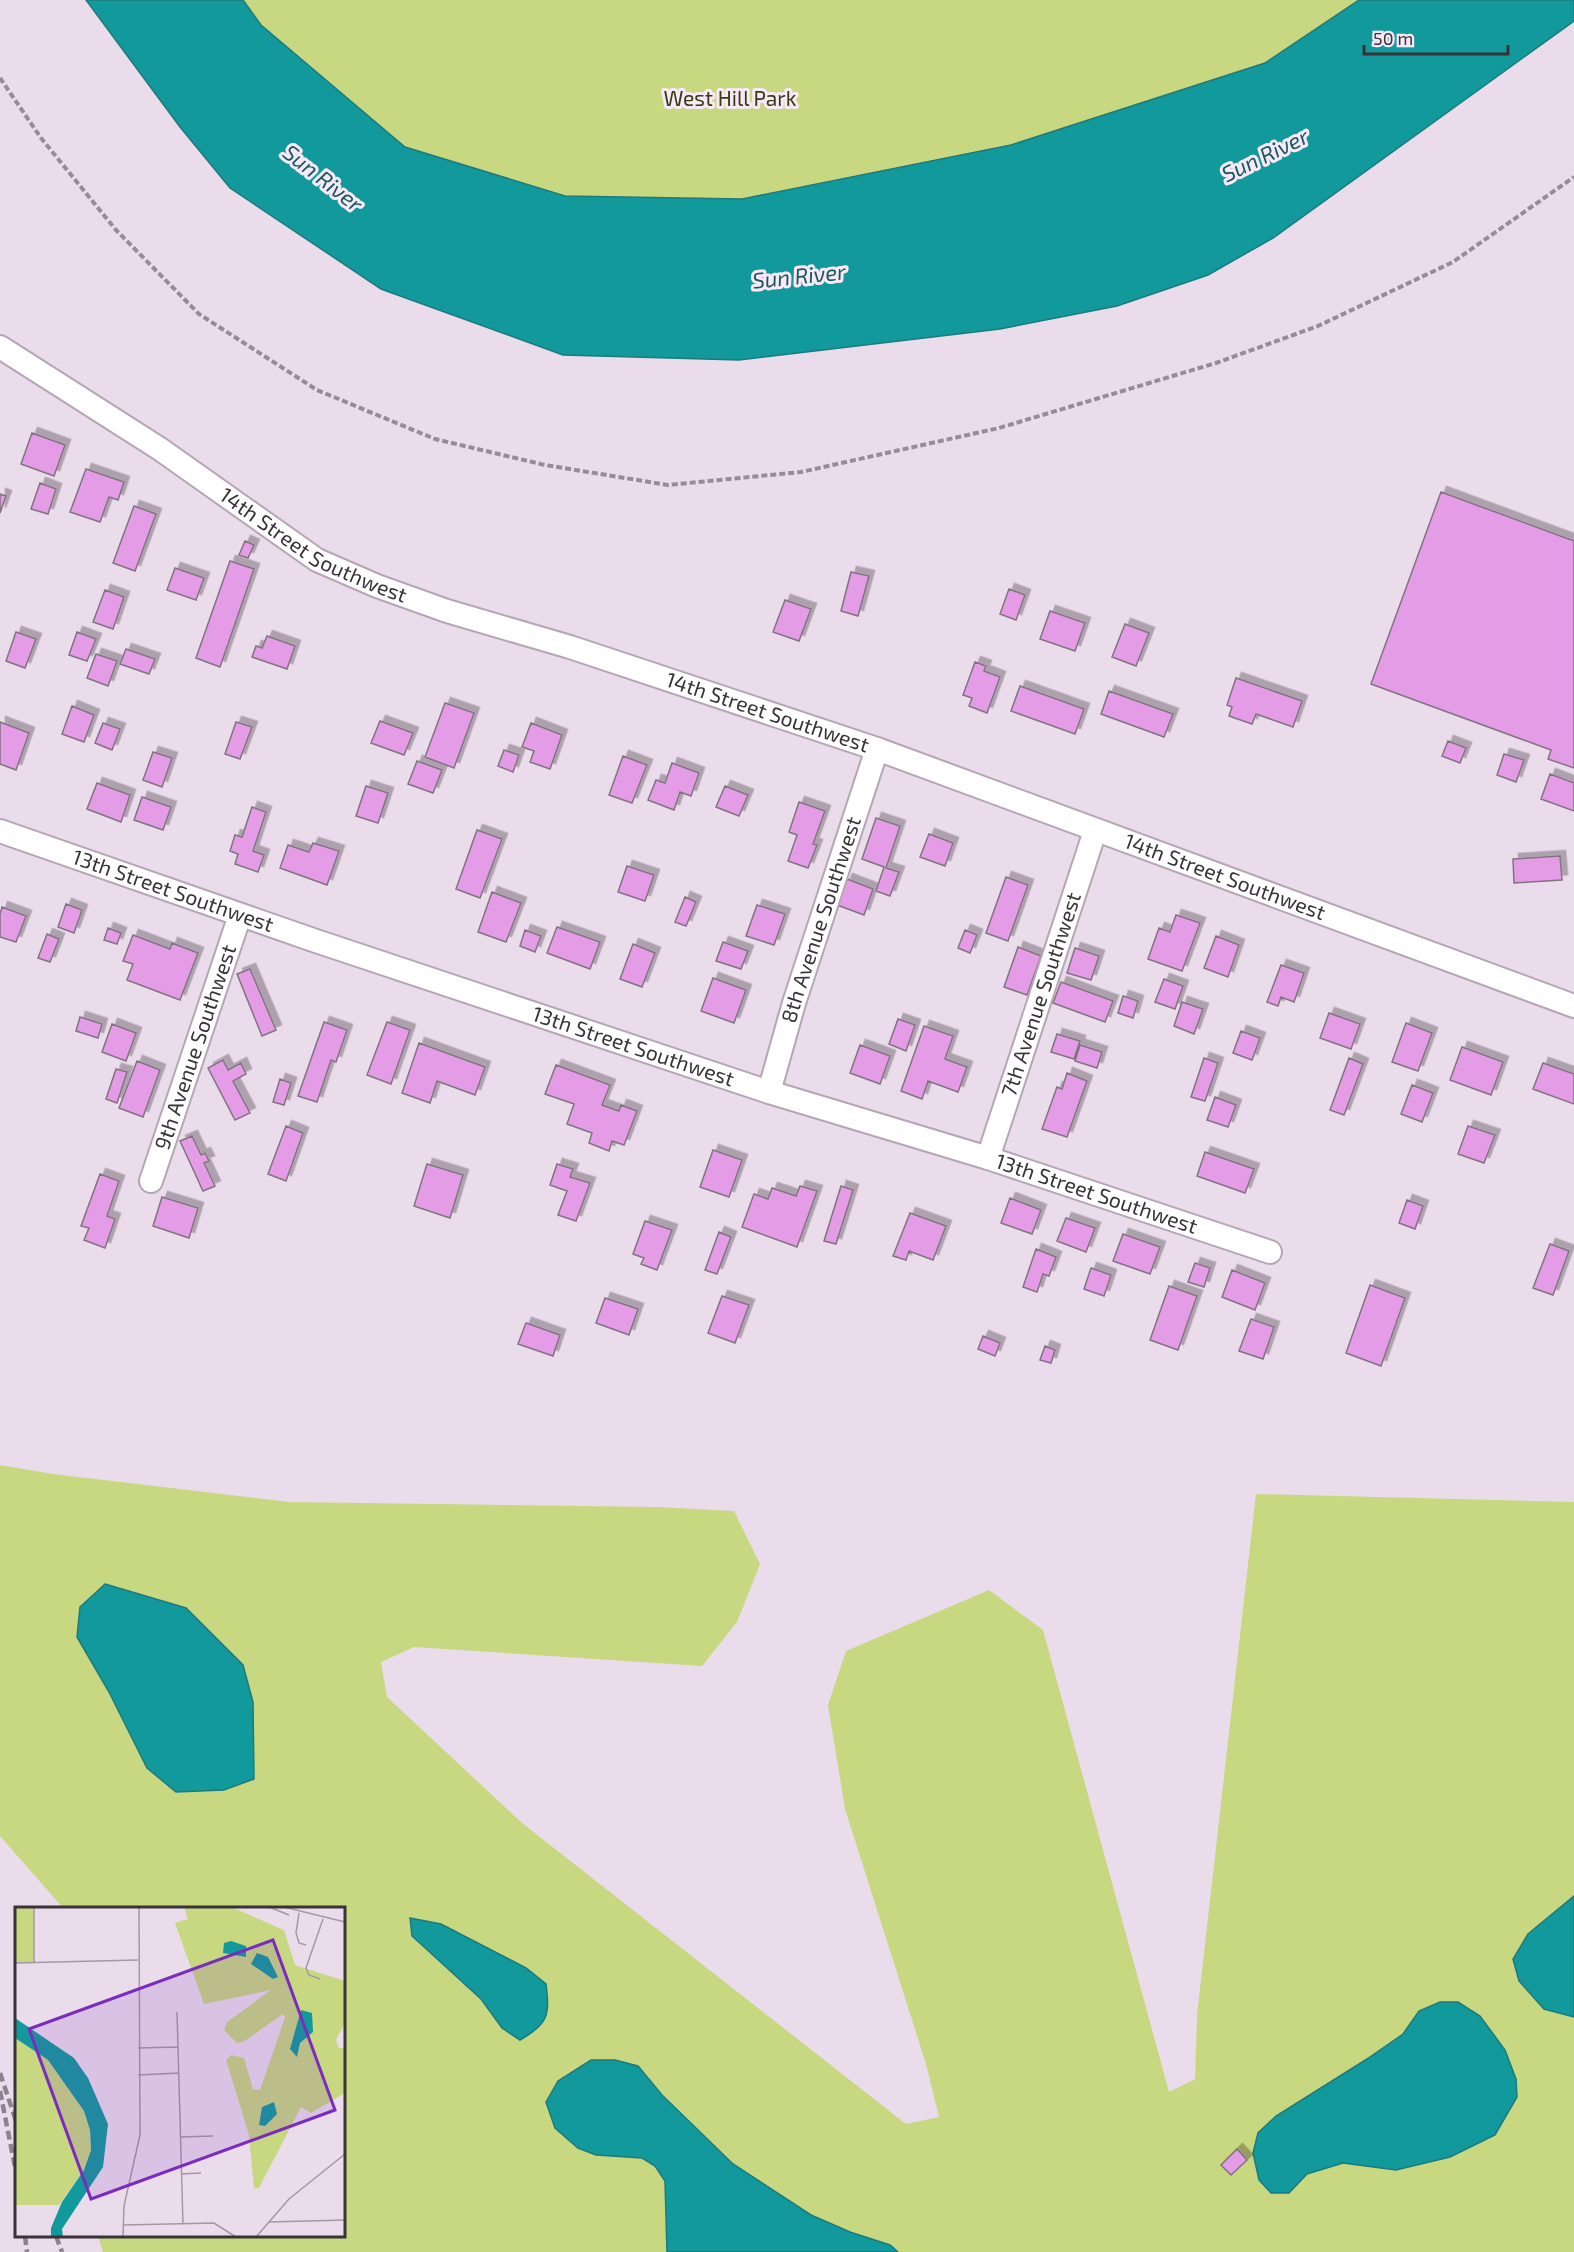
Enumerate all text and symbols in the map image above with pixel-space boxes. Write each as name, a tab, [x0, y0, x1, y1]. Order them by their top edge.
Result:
scale bar	[1364, 18, 1508, 56]
text: 50 m	[1373, 27, 1413, 49]
park label: West Hill Park	[664, 85, 797, 110]
water label: Sun River	[1217, 121, 1313, 186]
water label: Sun River	[279, 138, 370, 217]
water label: Sun River	[751, 257, 848, 293]
street label: 14th Street Southwest	[216, 481, 411, 607]
street label: 14th Street Southwest	[663, 666, 873, 757]
street label: 8th Avenue Southwest	[775, 813, 865, 1025]
street label: 14th Street Southwest	[1121, 827, 1329, 924]
street label: 13th Street Southwest	[69, 843, 277, 936]
street label: 7th Avenue Southwest	[995, 889, 1085, 1099]
street label: 9th Avenue Southwest	[148, 941, 240, 1153]
street label: 13th Street Southwest	[530, 1000, 738, 1091]
street label: 13th Street Southwest	[993, 1147, 1201, 1238]
inset map	[15, 1907, 345, 2237]

